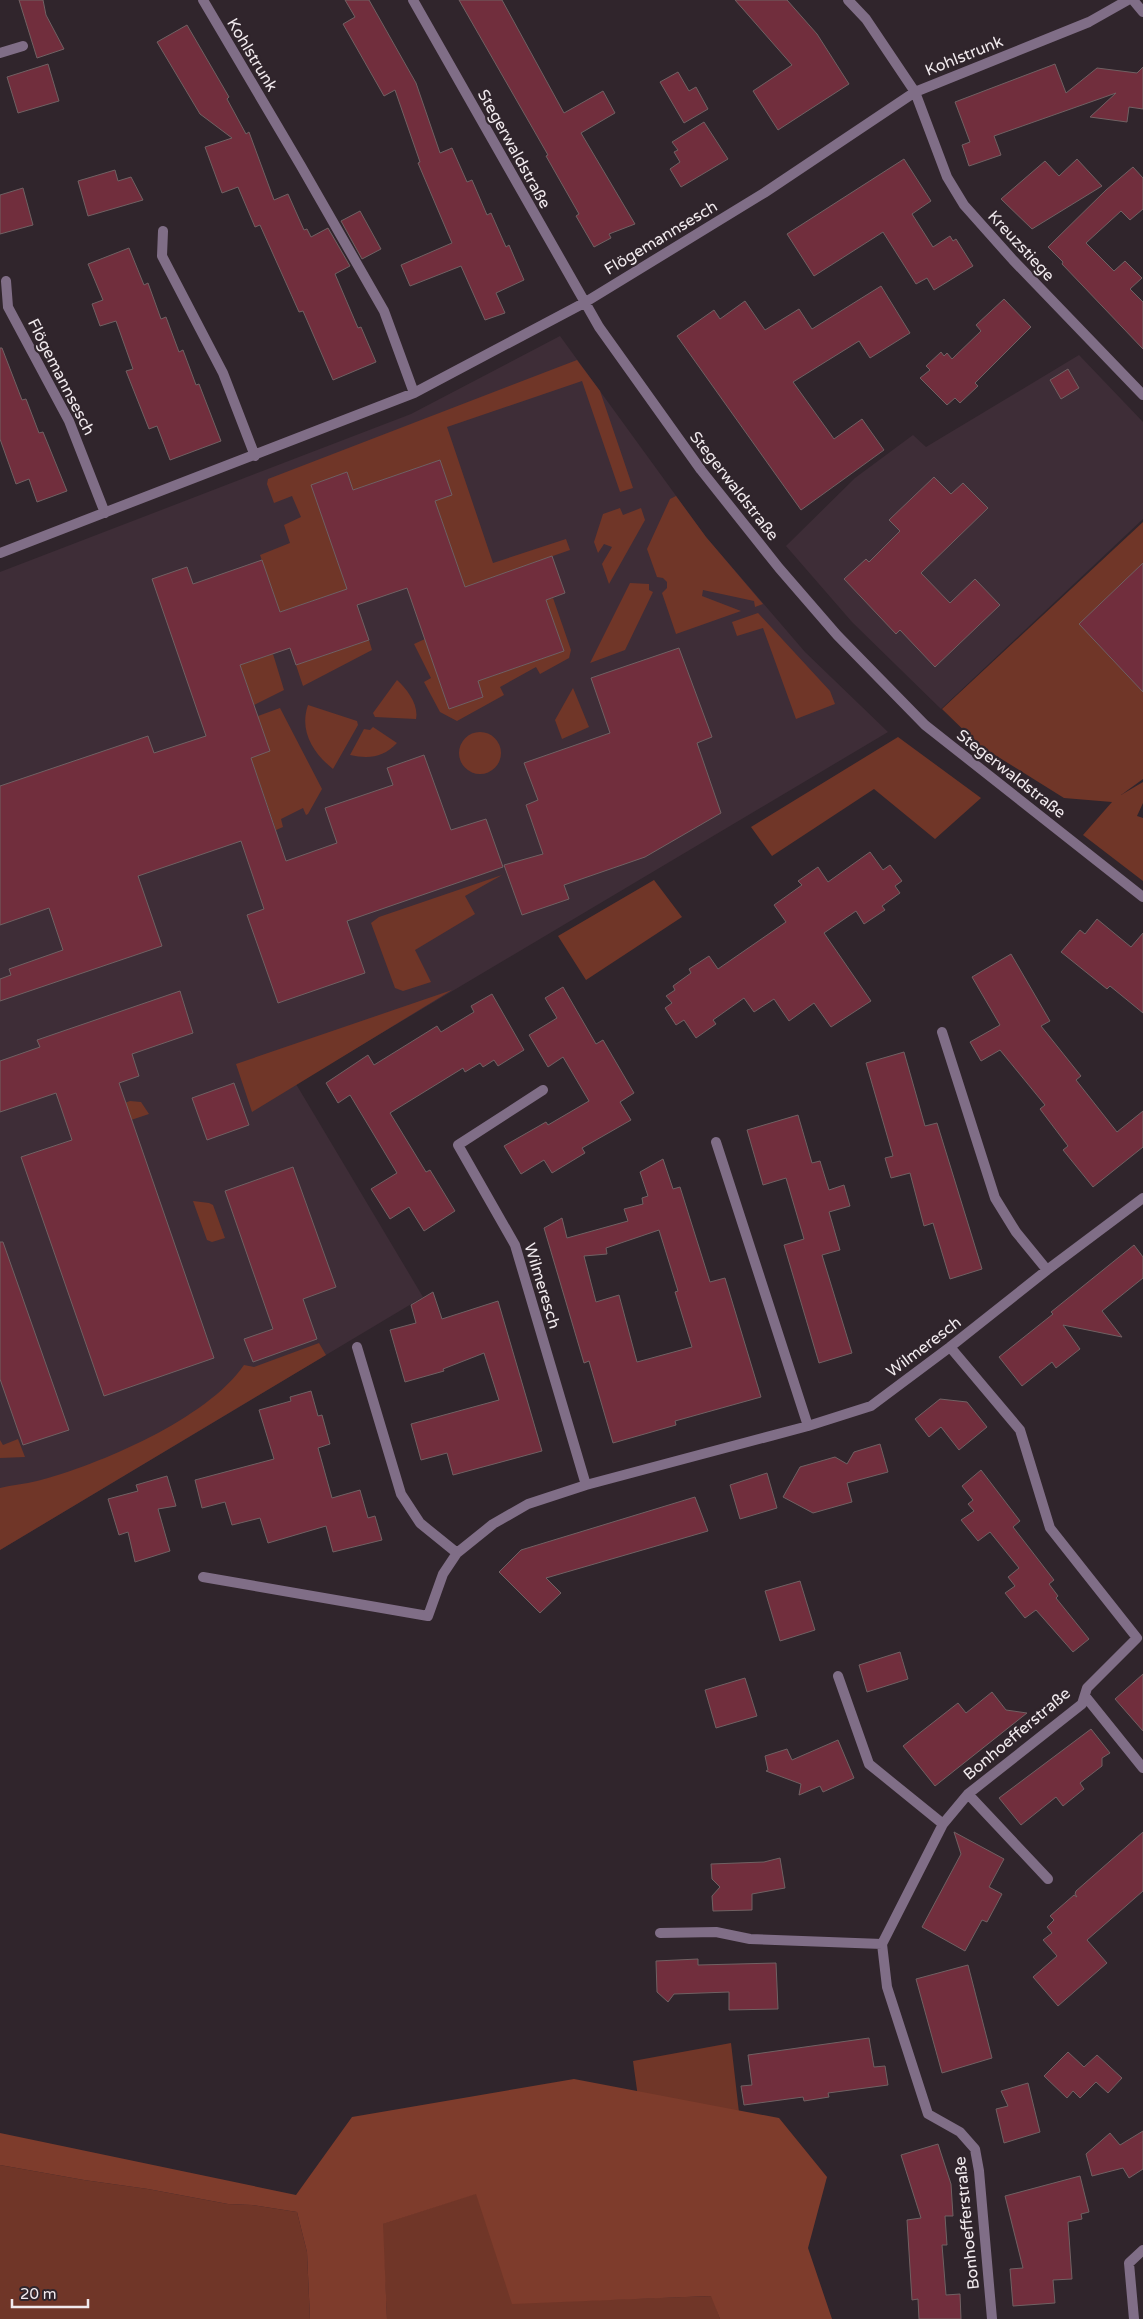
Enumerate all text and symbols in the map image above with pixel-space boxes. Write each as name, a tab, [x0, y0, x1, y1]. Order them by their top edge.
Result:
street label: Kohlstrunk	[222, 15, 282, 96]
street label: Kohlstrunk	[922, 31, 1006, 81]
street label: Stegerwaldstraße	[473, 86, 555, 212]
street label: Flögemannsesch	[601, 196, 721, 280]
street label: Kreuzstiege	[983, 207, 1059, 285]
street label: Flögemannsesch	[23, 315, 99, 439]
street label: Stegerwaldstraße	[685, 427, 783, 545]
street label: Stegerwaldstraße	[952, 725, 1070, 823]
street label: Wilmeresch	[519, 1241, 565, 1331]
street label: Wilmeresch	[883, 1312, 965, 1382]
street label: Bonhoefferstraße	[959, 1683, 1075, 1785]
street label: Bonhoefferstraße	[950, 2155, 984, 2291]
scale bar	[12, 2276, 89, 2308]
text: 20 m	[20, 2285, 57, 2303]

